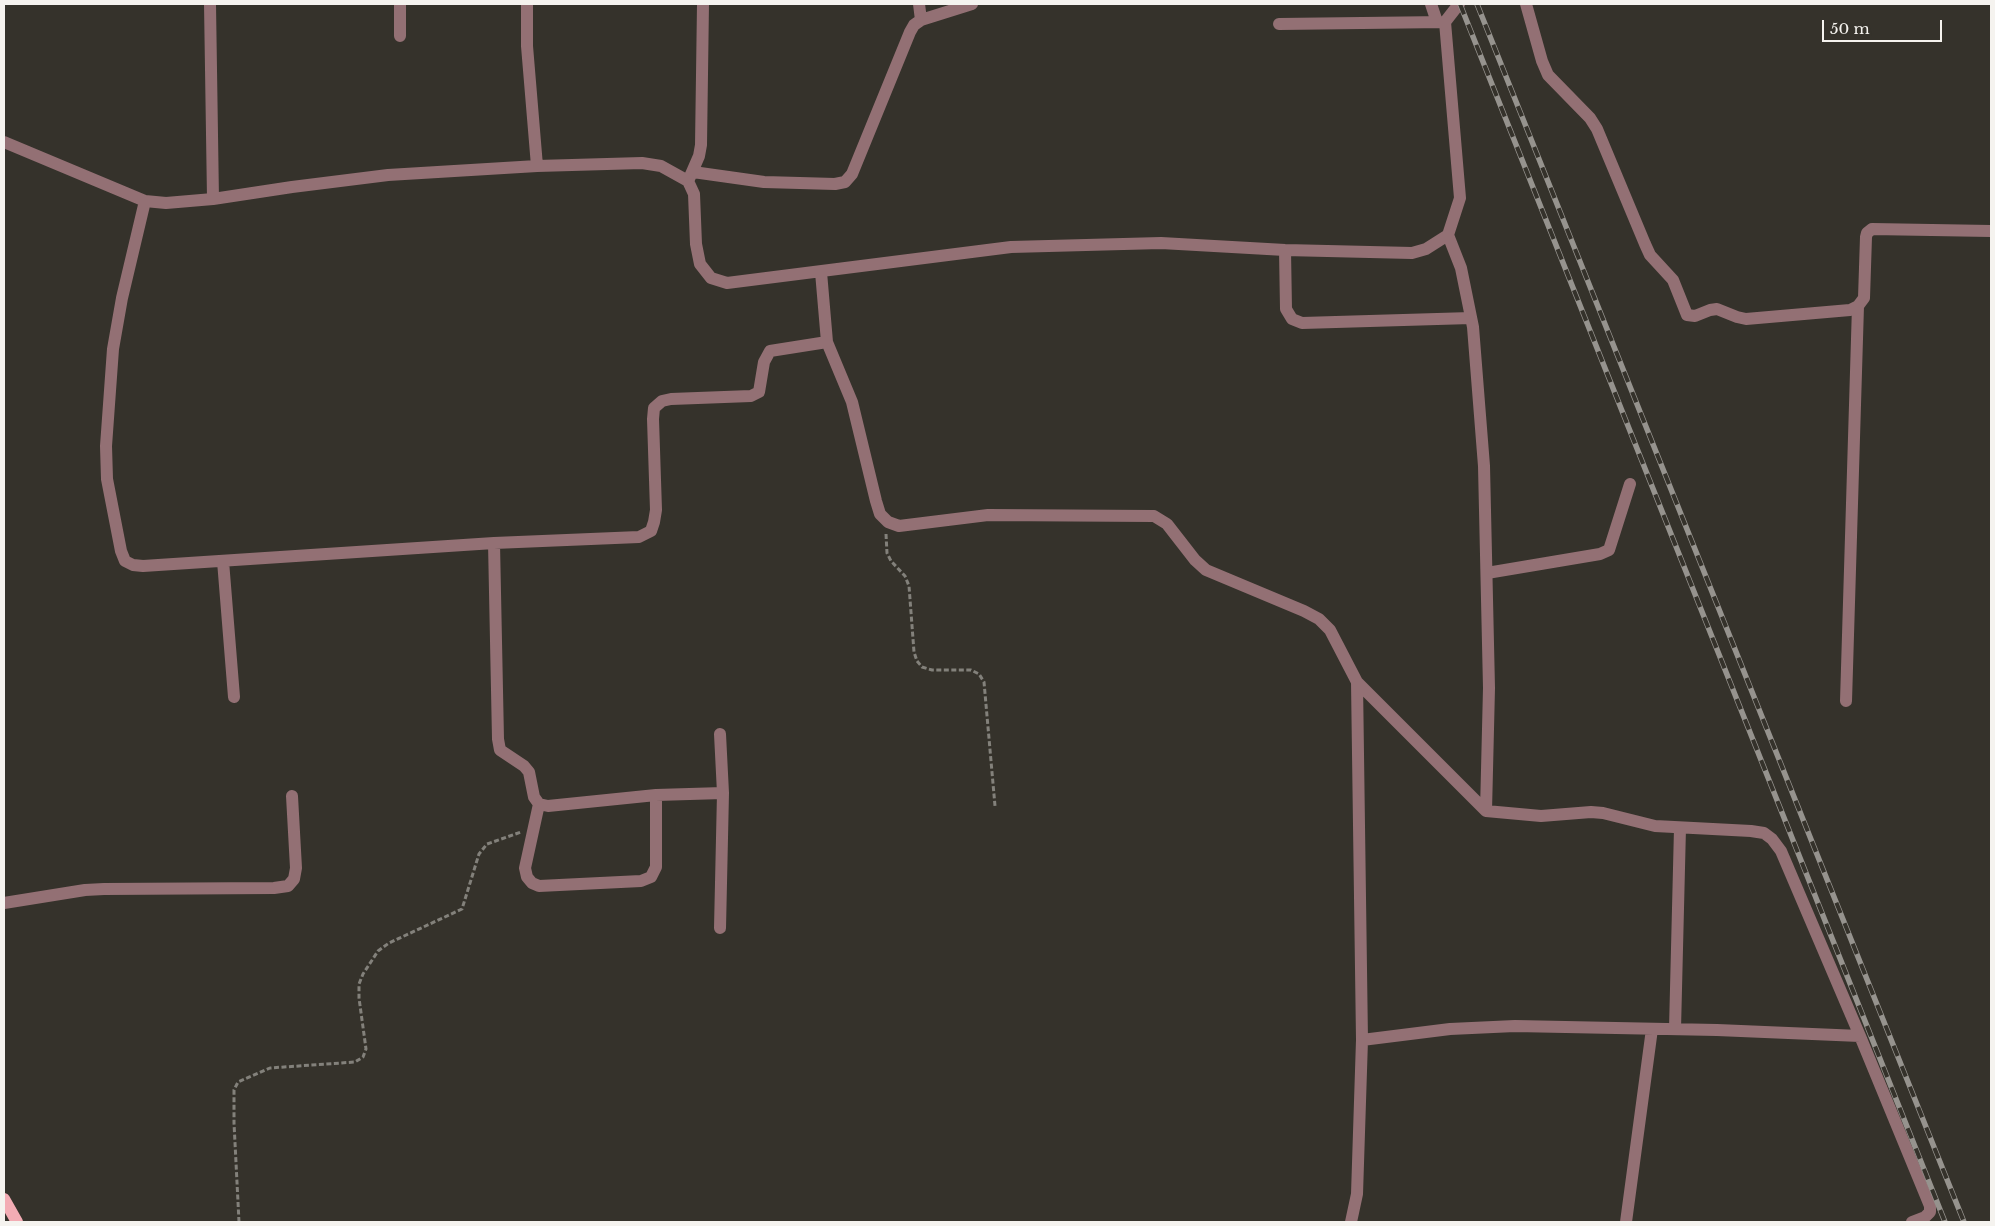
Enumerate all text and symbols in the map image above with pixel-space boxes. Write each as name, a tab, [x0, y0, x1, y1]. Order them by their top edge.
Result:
scale bar	[1825, 10, 1945, 42]
text: 50 m	[1830, 19, 1870, 38]

